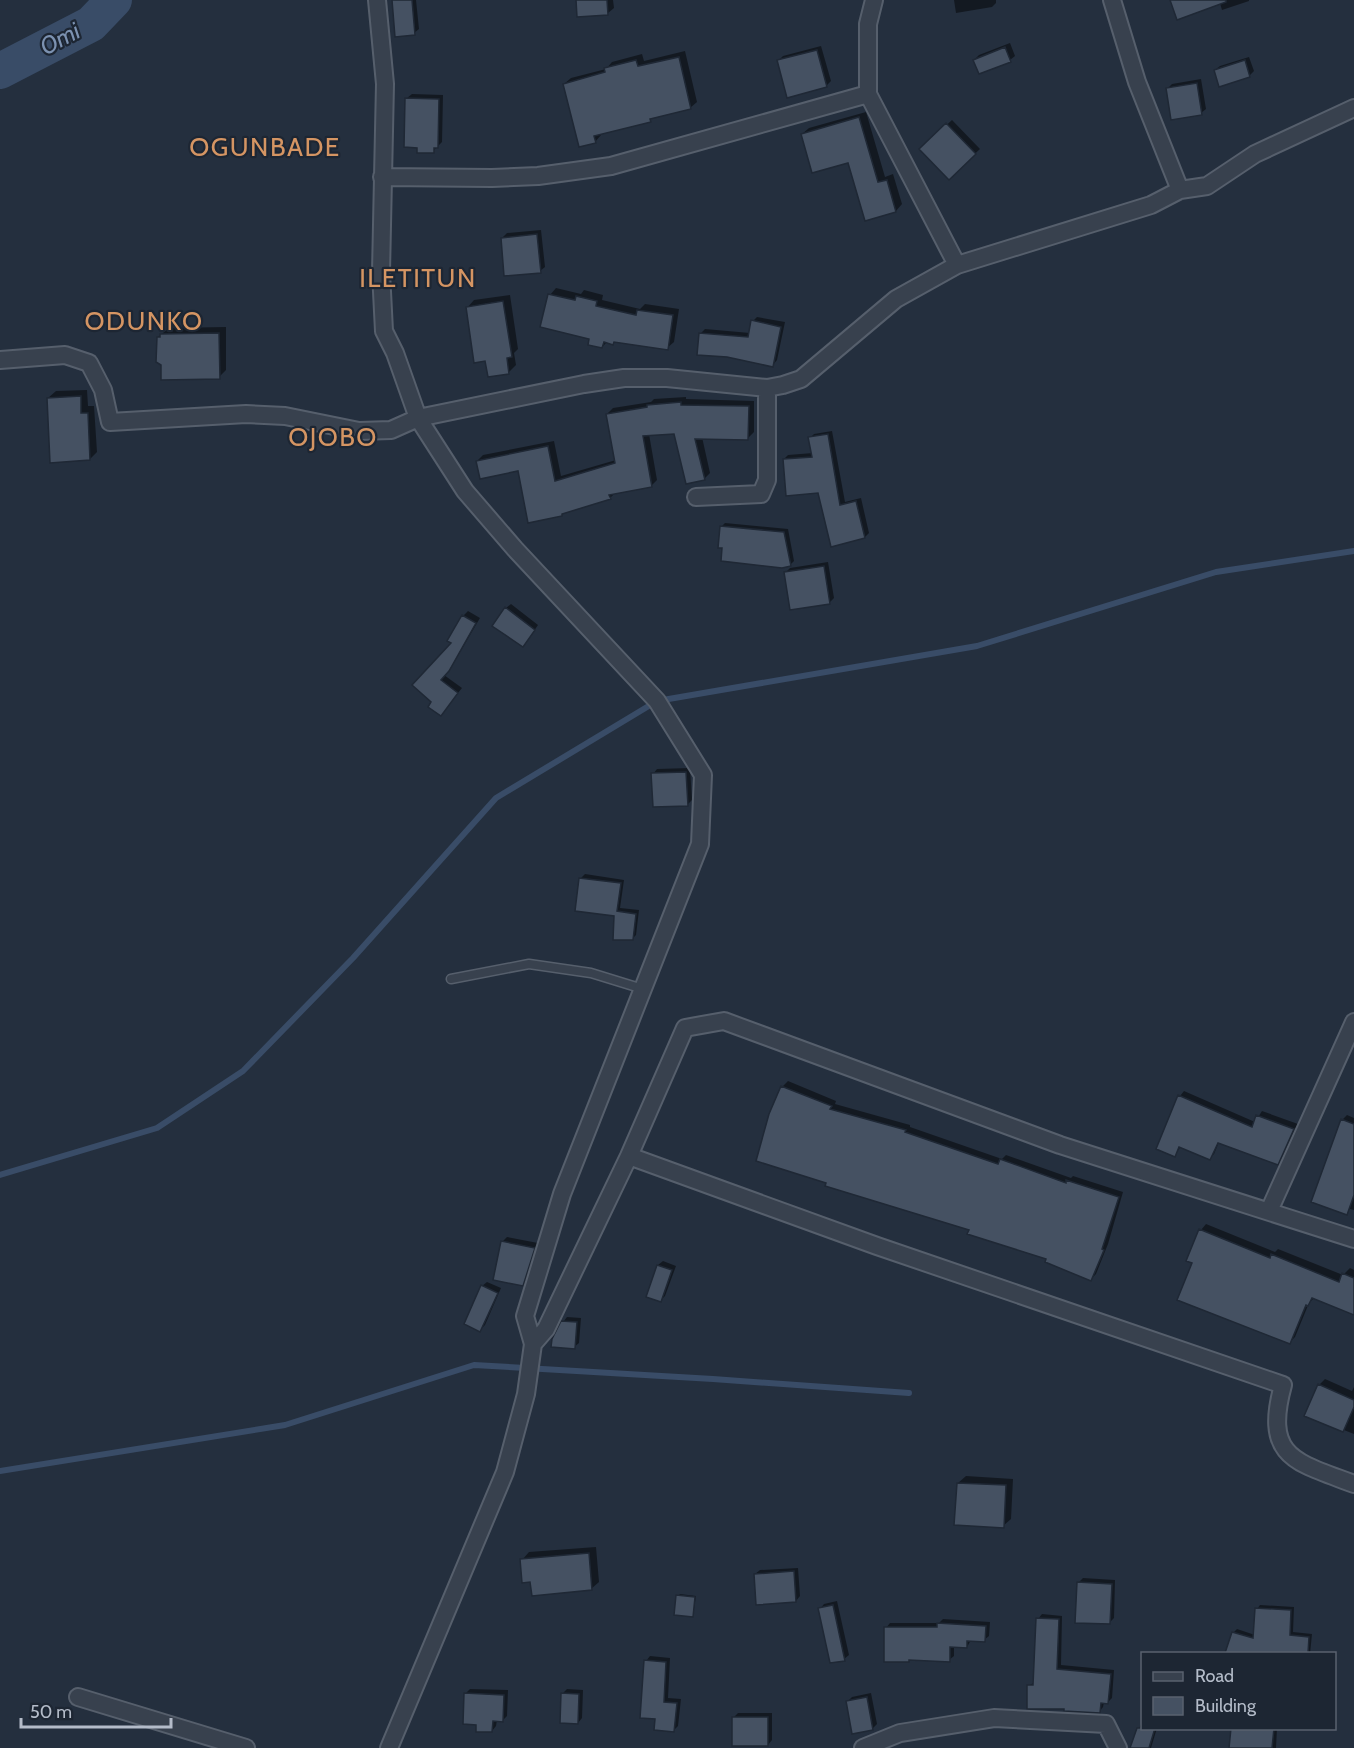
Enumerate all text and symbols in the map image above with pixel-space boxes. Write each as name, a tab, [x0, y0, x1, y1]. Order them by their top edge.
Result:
water label: Omi	[35, 16, 86, 61]
district label: OGUNBADE	[189, 131, 341, 163]
district label: ILETITUN	[359, 262, 477, 294]
district label: ODUNKO	[84, 305, 204, 337]
district label: OJOBO	[288, 421, 378, 453]
legend	[1141, 1652, 1336, 1730]
text: Road	[1195, 1665, 1234, 1687]
scale bar	[21, 1691, 171, 1729]
text: Building	[1195, 1695, 1257, 1717]
text: 50 m	[30, 1701, 72, 1723]

